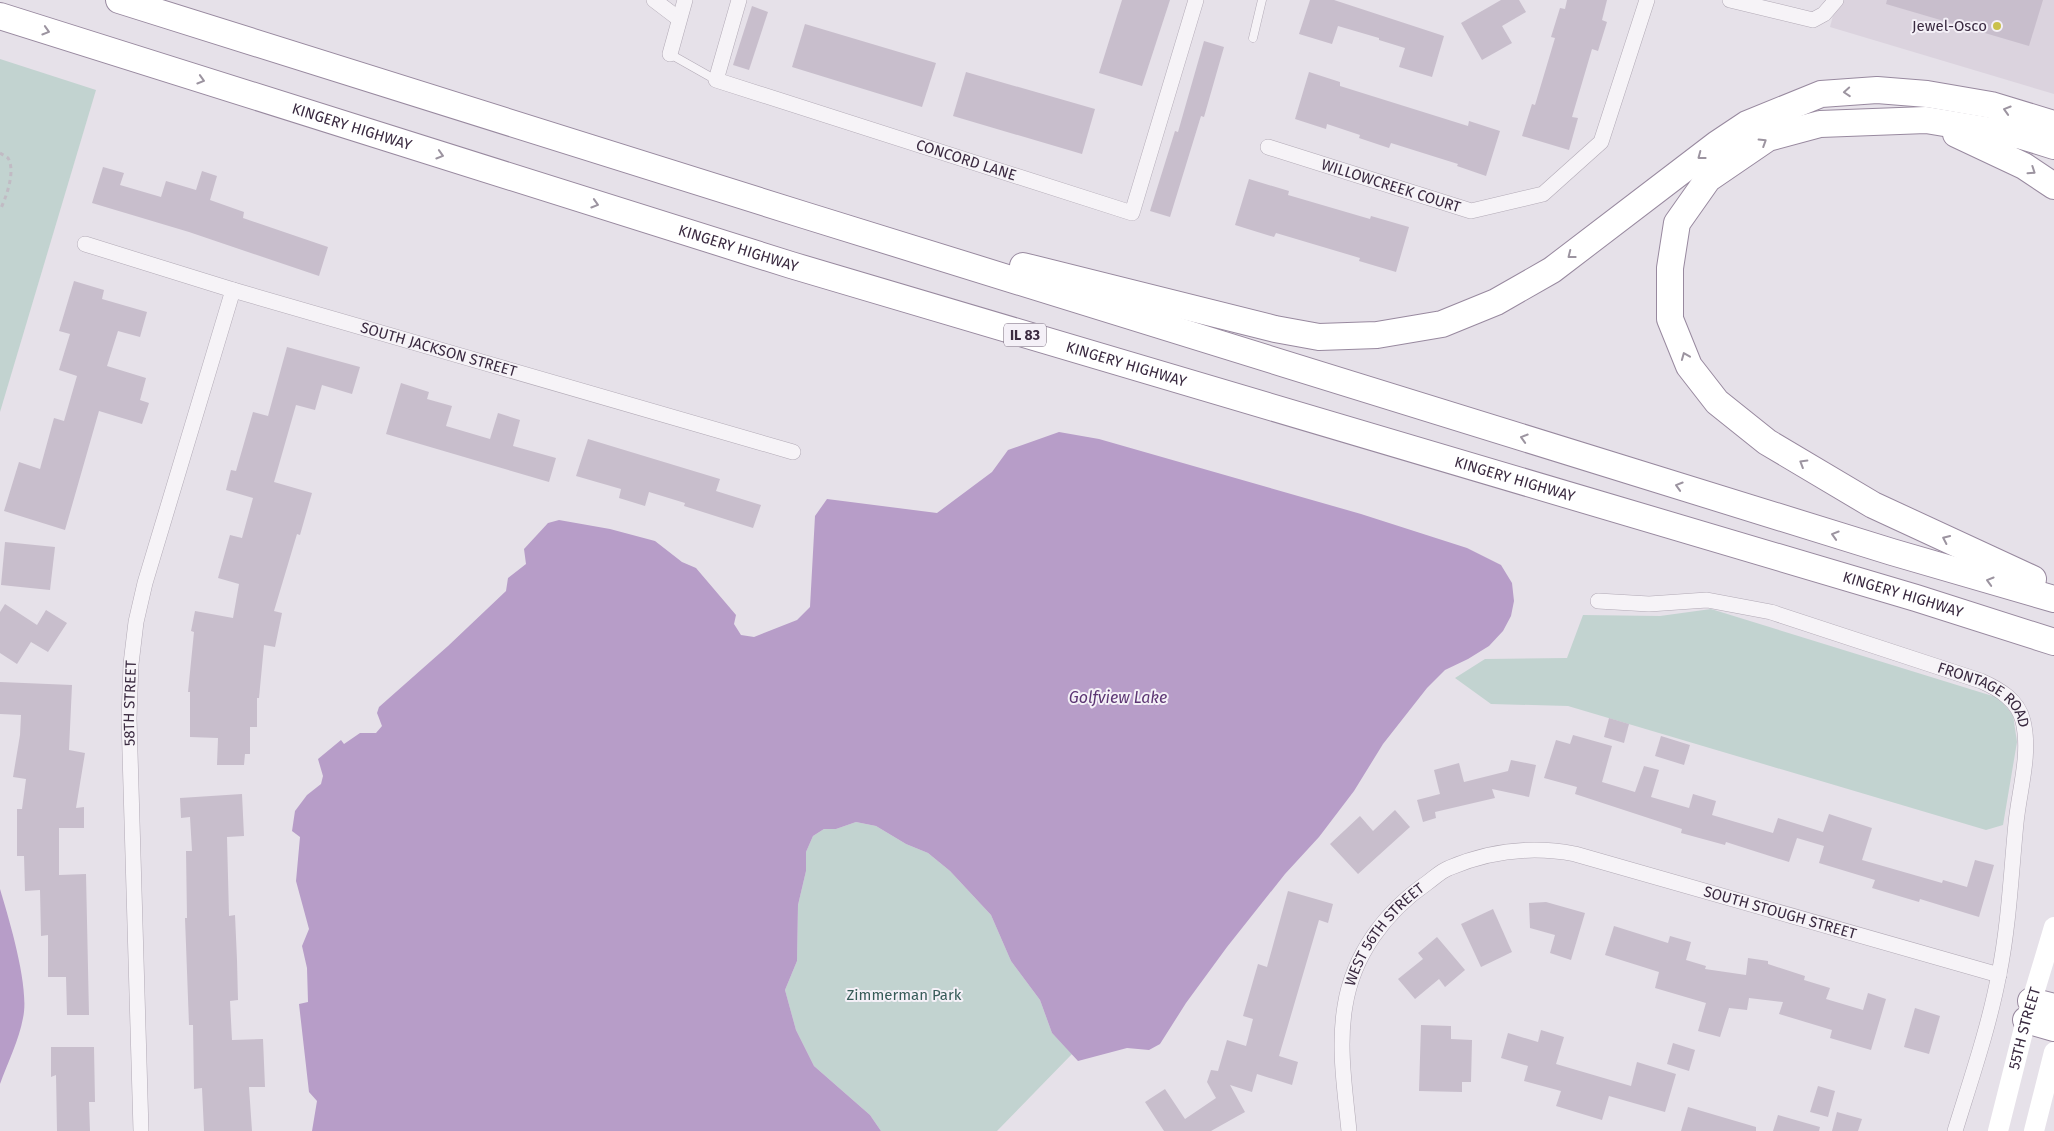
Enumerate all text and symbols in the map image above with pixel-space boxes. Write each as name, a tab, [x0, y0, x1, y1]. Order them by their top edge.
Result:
place label: Jewel-Osco	[1912, 17, 1987, 35]
marker: Jewel-Osco	[1991, 20, 2003, 32]
one-way arrow	[42, 25, 50, 35]
one-way arrow	[197, 74, 205, 84]
one-way arrow	[1842, 86, 1850, 97]
street label: KINGERY HIGHWAY	[290, 99, 415, 154]
one-way arrow	[2004, 106, 2012, 116]
street label: CONCORD LANE	[914, 136, 1019, 184]
one-way arrow	[1758, 138, 1767, 148]
one-way arrow	[435, 149, 444, 159]
one-way arrow	[1698, 151, 1707, 159]
street label: WILLOWCREEK COURT	[1319, 155, 1463, 216]
one-way arrow	[2027, 165, 2036, 175]
one-way arrow	[590, 198, 599, 208]
street label: KINGERY HIGHWAY	[676, 221, 801, 276]
one-way arrow	[1568, 249, 1577, 258]
street label: SOUTH JACKSON STREET	[358, 318, 519, 381]
road number: IL 83	[1004, 324, 1046, 346]
street label: KINGERY HIGHWAY	[1064, 338, 1189, 391]
one-way arrow	[1680, 352, 1690, 360]
one-way arrow	[1521, 434, 1529, 444]
street label: KINGERY HIGHWAY	[1452, 453, 1578, 506]
one-way arrow	[1799, 460, 1808, 470]
one-way arrow	[1676, 482, 1684, 492]
one-way arrow	[1831, 530, 1839, 540]
one-way arrow	[1942, 535, 1951, 546]
street label: KINGERY HIGHWAY	[1841, 568, 1966, 622]
one-way arrow	[1987, 576, 1995, 586]
street label: FRONTAGE ROAD	[1935, 658, 2033, 729]
street label: 58TH STREET	[120, 660, 140, 746]
water label: Golfview Lake	[1069, 688, 1167, 707]
street label: WEST 56TH STREET	[1341, 879, 1428, 988]
street label: SOUTH STOUGH STREET	[1702, 882, 1859, 943]
street label: 55TH STREET	[2005, 985, 2044, 1072]
park label: Zimmerman Park	[846, 986, 962, 1004]

